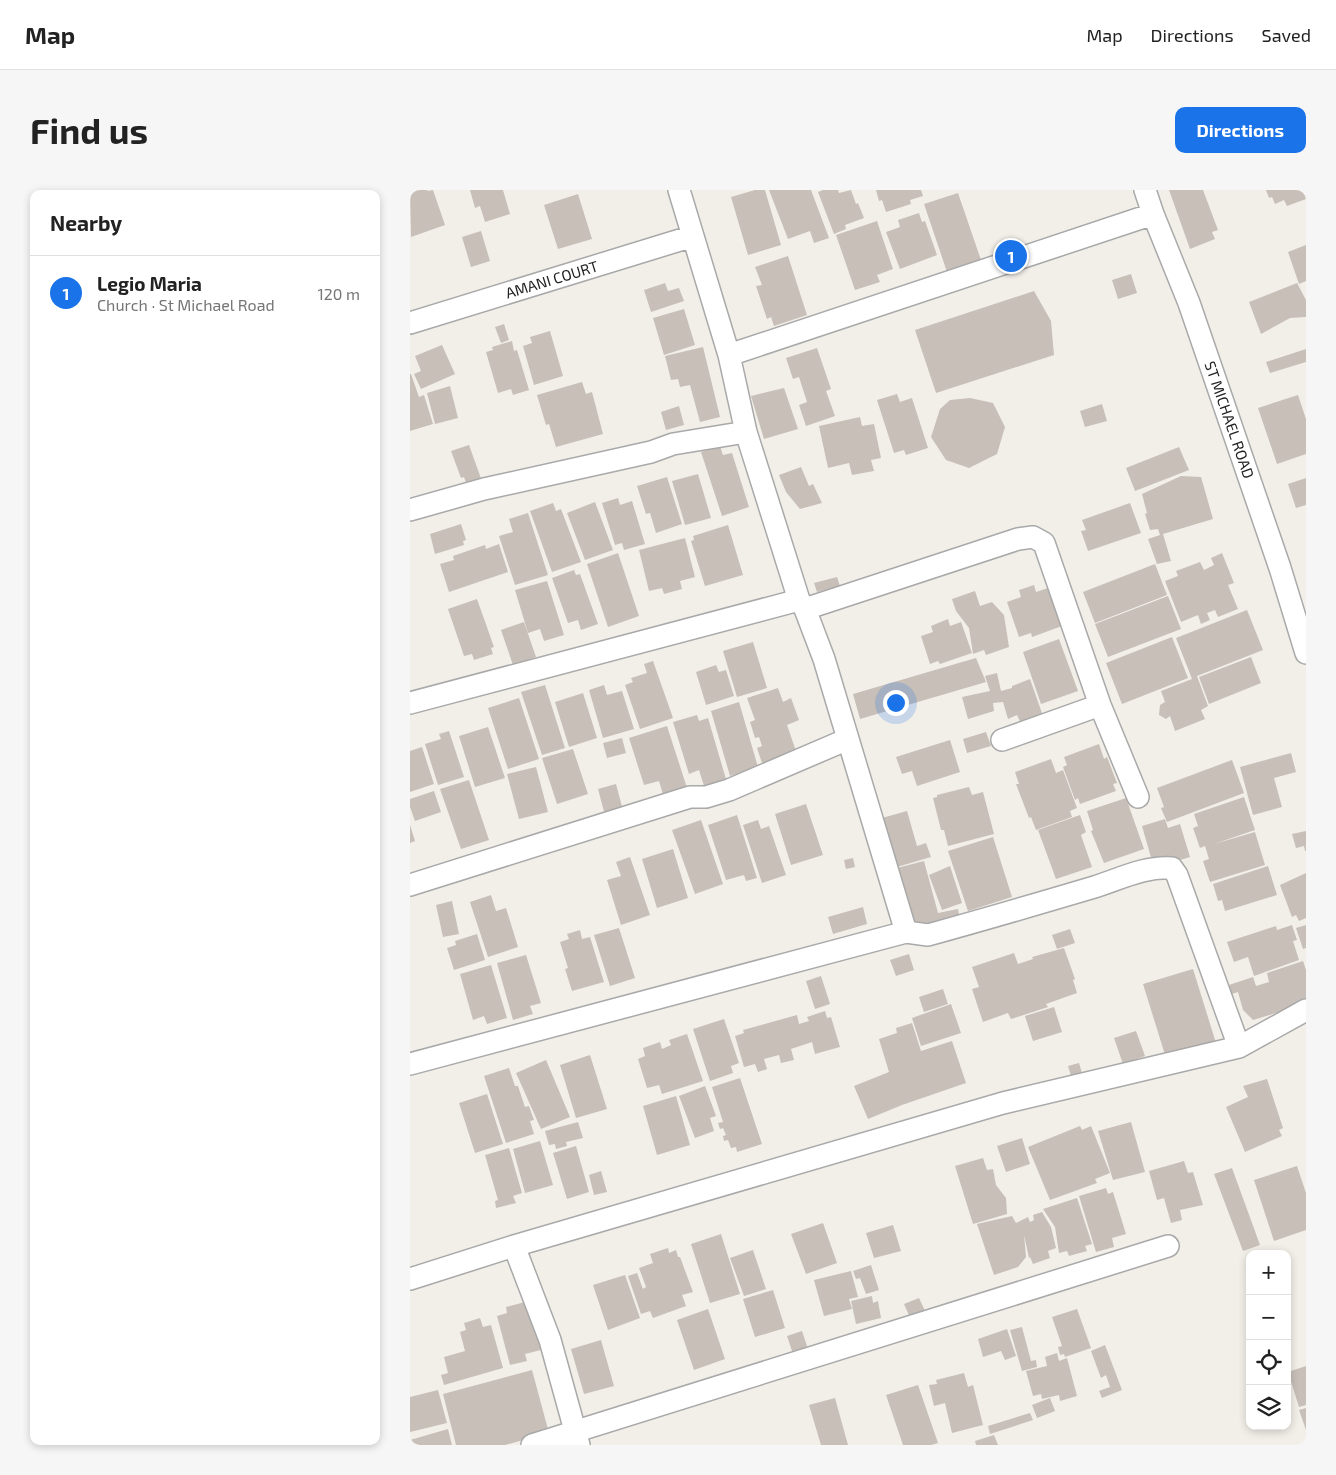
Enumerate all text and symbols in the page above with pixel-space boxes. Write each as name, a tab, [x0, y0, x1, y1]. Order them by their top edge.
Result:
text: Map	[25, 20, 75, 49]
text: Map	[1086, 24, 1123, 46]
text: Directions	[1151, 24, 1234, 46]
text: Saved	[1262, 24, 1311, 46]
button: Directions	[1175, 107, 1306, 153]
text: Find us	[30, 109, 148, 151]
text: Nearby	[50, 210, 122, 235]
pin: 1	[995, 237, 1027, 275]
street label: AMANI COURT	[503, 256, 600, 302]
text: Legio Maria	[97, 272, 202, 295]
text: 1	[63, 284, 69, 303]
text: 120 m	[317, 284, 360, 303]
text: Church · St Michael Road	[97, 295, 275, 314]
street label: ST MICHAEL ROAD	[1201, 359, 1258, 481]
your location	[883, 690, 909, 716]
map controls	[1246, 1250, 1291, 1430]
button: +	[1246, 1250, 1291, 1295]
button: −	[1246, 1295, 1291, 1340]
button: locate	[1246, 1340, 1291, 1385]
button: layers	[1246, 1385, 1291, 1430]

